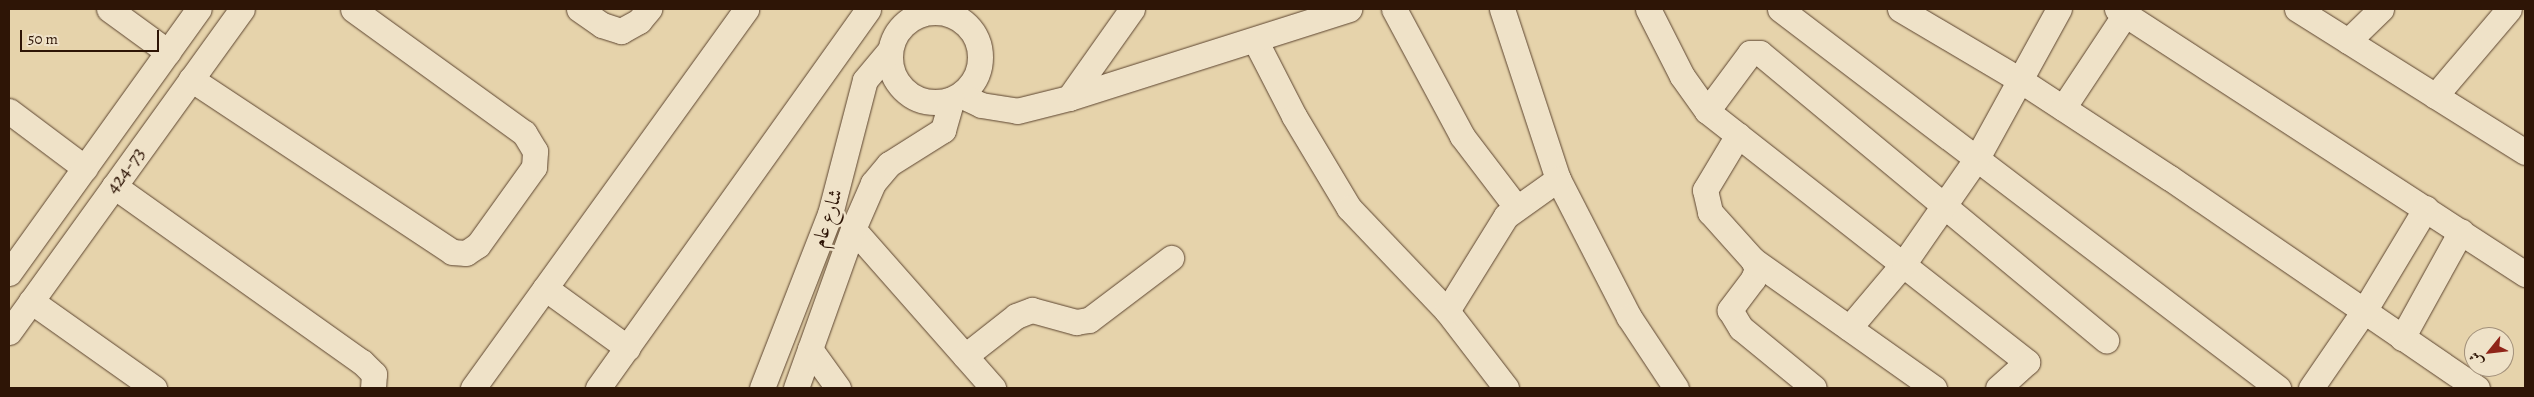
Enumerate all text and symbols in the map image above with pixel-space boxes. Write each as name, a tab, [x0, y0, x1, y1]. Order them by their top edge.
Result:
scale bar	[22, 20, 161, 52]
text: 50 m	[28, 29, 58, 49]
street label: 424-73	[100, 142, 150, 198]
street label: شارع عام	[806, 186, 848, 250]
north arrow	[2464, 327, 2514, 377]
text: ش	[2465, 348, 2488, 370]

